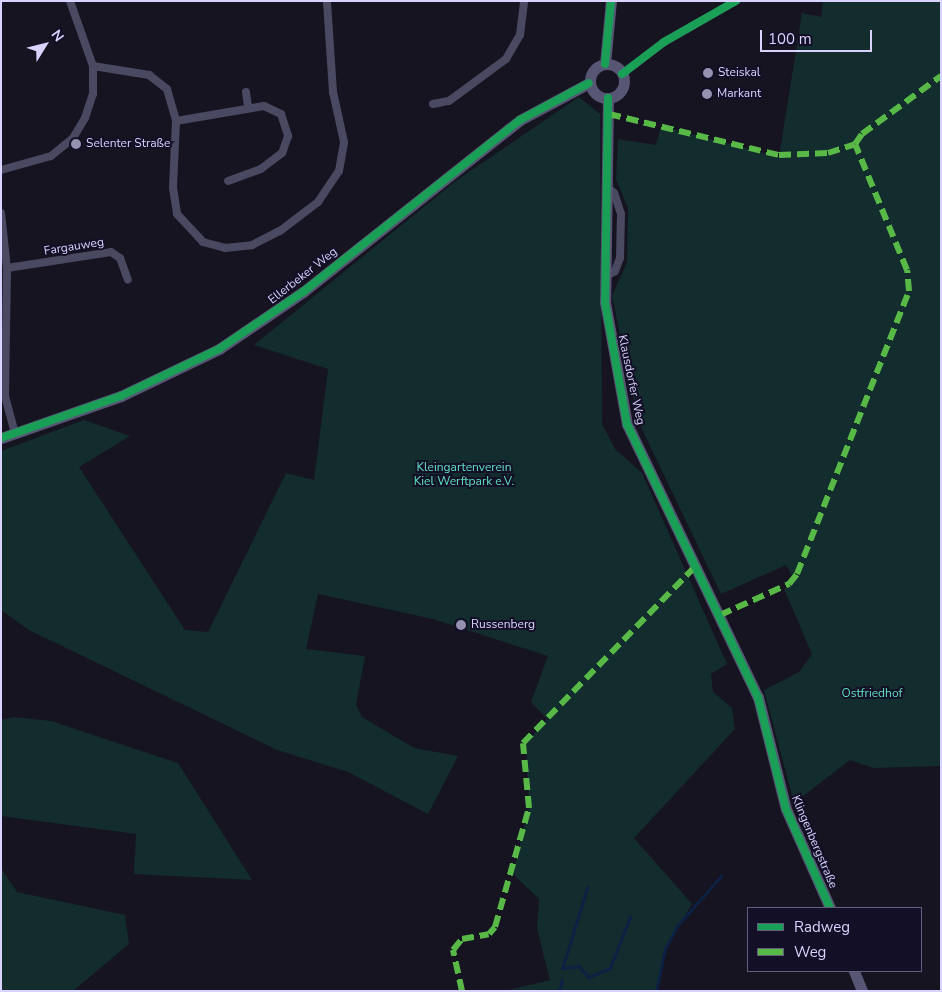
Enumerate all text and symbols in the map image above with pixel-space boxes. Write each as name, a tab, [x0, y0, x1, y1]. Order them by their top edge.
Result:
north arrow	[20, 20, 70, 70]
scale bar	[762, 20, 874, 52]
text: N	[47, 26, 68, 46]
text: 100 m	[768, 29, 812, 49]
place label: Steiskal	[718, 66, 760, 80]
marker: Steiskal	[702, 67, 714, 79]
place label: Markant	[717, 87, 761, 101]
marker: Markant	[701, 88, 713, 100]
place label: Selenter Straße	[86, 137, 170, 151]
marker: Selenter Straße	[70, 138, 82, 150]
street label: Fargauweg	[43, 235, 105, 259]
street label: Ellerbeker Weg	[266, 245, 340, 307]
street label: Klausdorfer Weg	[614, 334, 648, 426]
park label: Kleingartenverein Kiel Werftpark e.V.	[414, 461, 514, 489]
place label: Russenberg	[471, 618, 535, 632]
marker: Russenberg	[455, 619, 467, 631]
park label: Ostfriedhof	[841, 687, 903, 701]
street label: Klingenbergstraße	[788, 793, 840, 891]
legend	[747, 907, 922, 972]
text: Radweg	[794, 917, 850, 937]
text: Weg	[794, 942, 826, 962]

